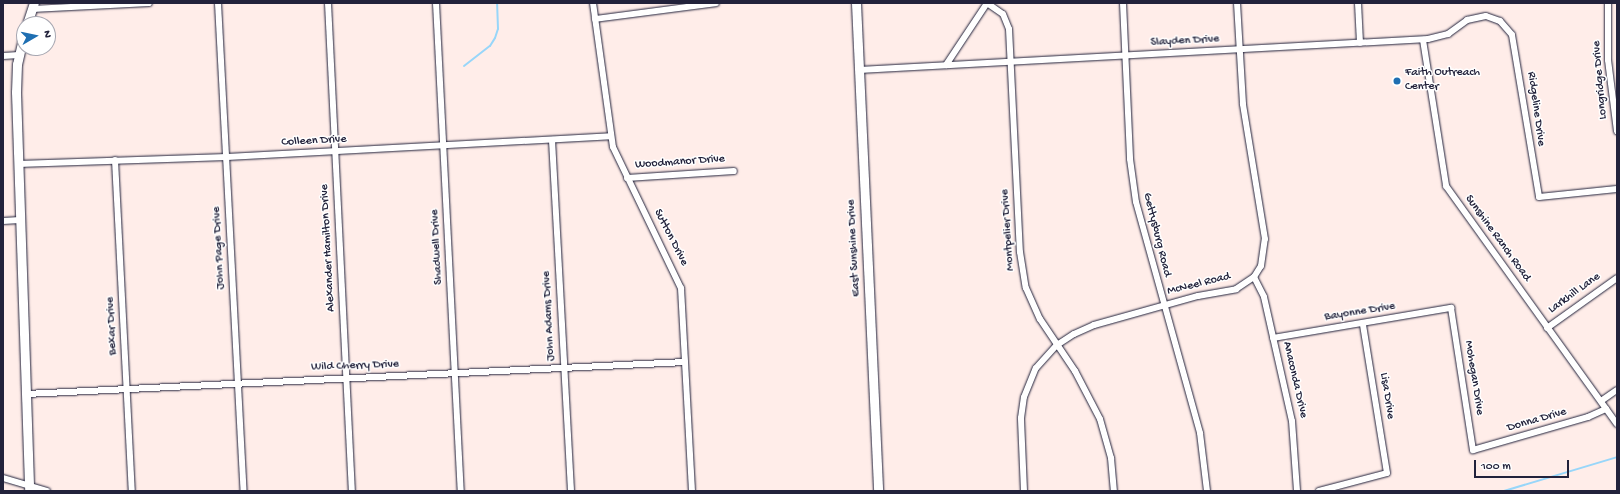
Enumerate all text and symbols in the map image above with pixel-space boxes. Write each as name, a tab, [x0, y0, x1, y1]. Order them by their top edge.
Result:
north arrow	[16, 16, 56, 56]
text: N	[40, 30, 53, 39]
street label: Slayden Drive	[1150, 33, 1220, 51]
street label: Longridge Drive	[1590, 40, 1612, 120]
place label: Faith Outreach Center	[1405, 67, 1480, 95]
street label: Ridgeline Drive	[1523, 71, 1547, 147]
marker: Faith Outreach Center	[1392, 76, 1402, 86]
street label: Colleen Drive	[281, 133, 347, 151]
street label: Woodmanor Drive	[635, 153, 725, 173]
street label: Alexander Hamilton Drive	[318, 184, 340, 312]
street label: Montpelier Drive	[999, 189, 1019, 271]
street label: Gettysburg Road	[1139, 192, 1173, 278]
street label: Sunshine Ranch Road	[1461, 193, 1533, 285]
street label: East Sunshine Drive	[845, 199, 865, 297]
street label: John Page Drive	[211, 206, 229, 290]
street label: Sutton Drive	[650, 207, 690, 269]
street label: Shadwell Drive	[429, 209, 447, 285]
street label: McNeel Road	[1166, 270, 1232, 300]
street label: Larkhill Lane	[1546, 270, 1604, 318]
street label: John Adams Drive	[540, 271, 560, 361]
street label: Bexar Drive	[104, 296, 122, 356]
street label: Bayonne Drive	[1324, 300, 1396, 326]
street label: Anaconda Drive	[1278, 340, 1310, 420]
street label: Mohegan Drive	[1460, 340, 1486, 416]
street label: Wild Cherry Drive	[311, 358, 399, 376]
street label: Lisa Drive	[1375, 372, 1397, 420]
street label: Donna Drive	[1506, 406, 1568, 436]
scale bar	[1476, 452, 1571, 478]
text: 100 m	[1481, 460, 1511, 474]

